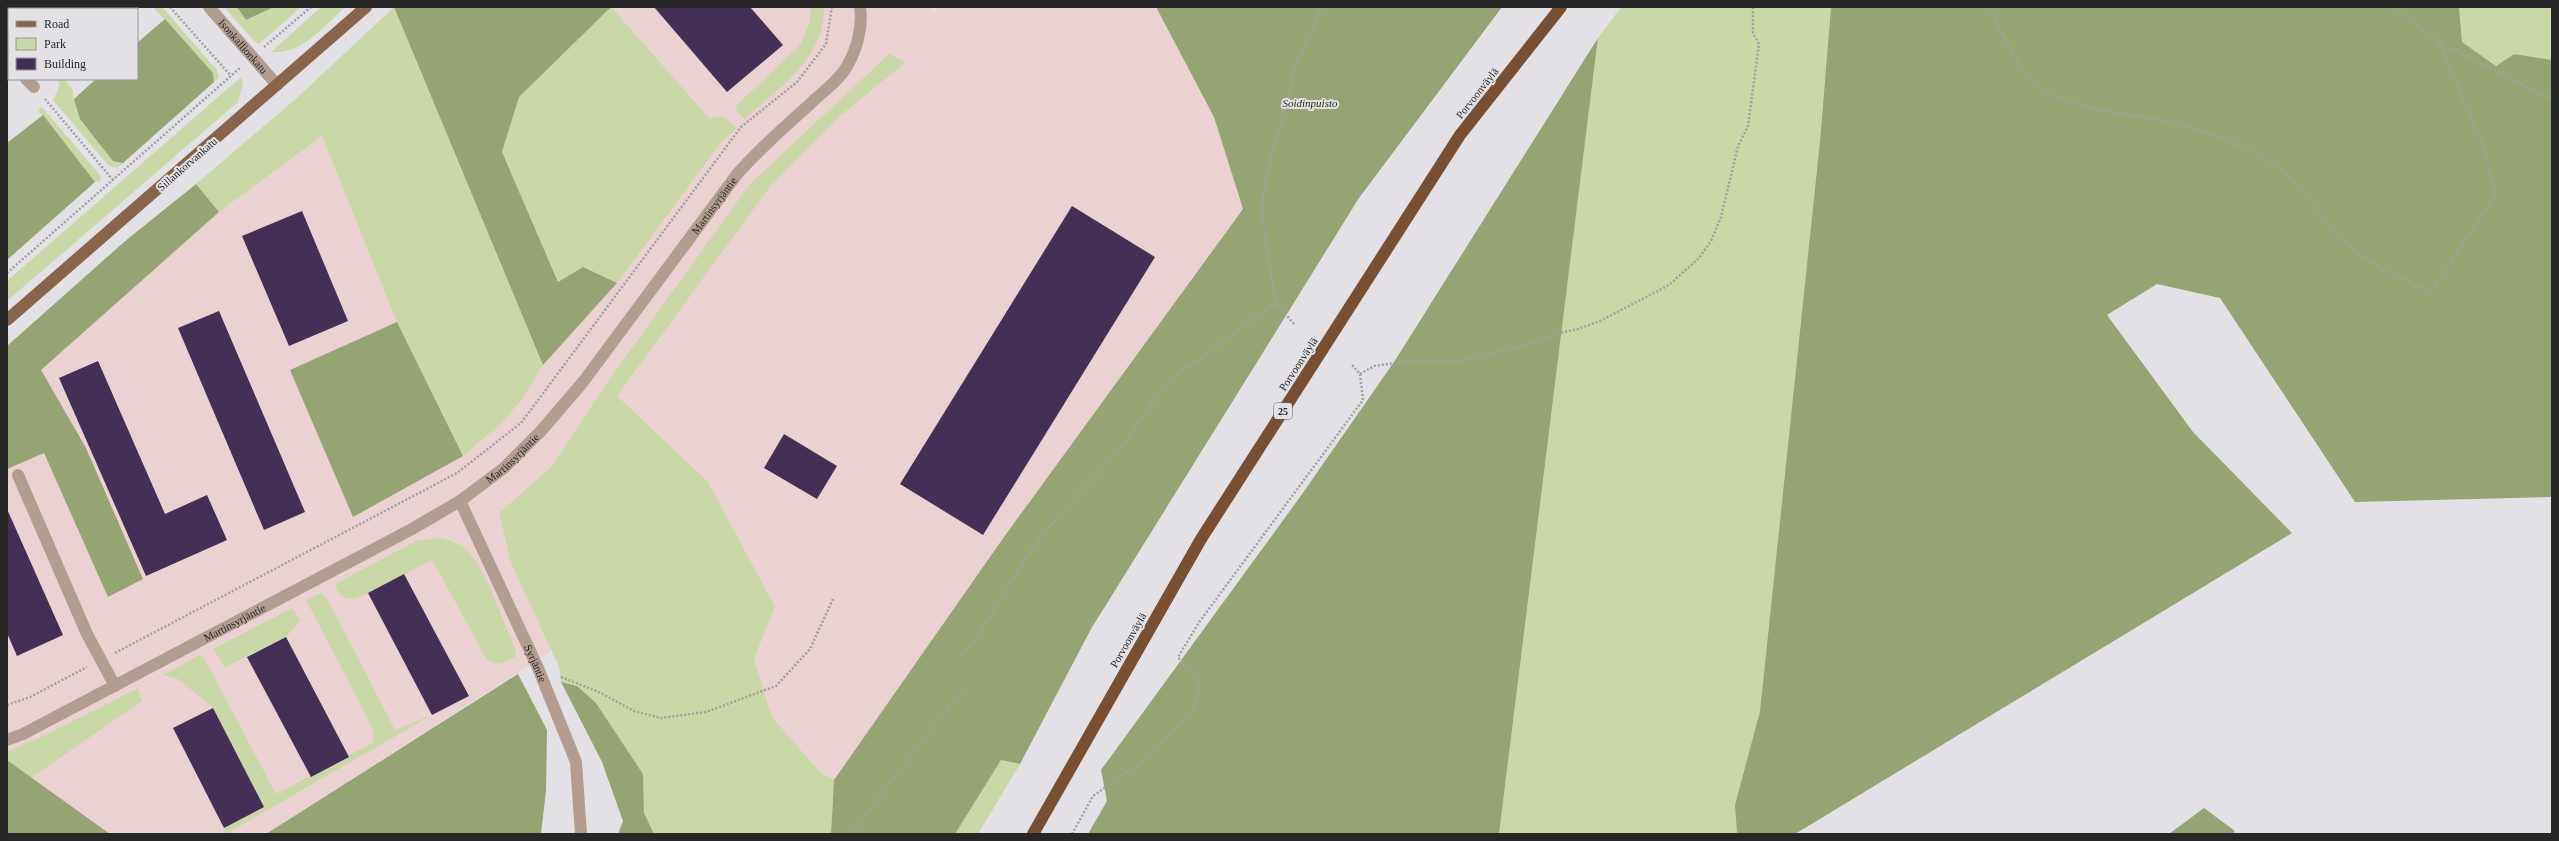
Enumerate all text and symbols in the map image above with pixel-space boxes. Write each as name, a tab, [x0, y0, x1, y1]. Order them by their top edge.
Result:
legend	[8, 8, 138, 80]
street label: Isonkallionkatu	[216, 16, 271, 76]
text: Road	[44, 17, 69, 31]
text: Park	[44, 37, 66, 51]
text: Building	[44, 57, 86, 71]
street label: Porvoonväylä	[1453, 65, 1501, 121]
park label: Soidinpuisto	[1282, 97, 1338, 109]
street label: Sillankorvankatu	[155, 134, 220, 193]
street label: Martinsyrjäntie	[689, 175, 739, 236]
street label: Porvoonväylä	[1276, 335, 1320, 393]
road number: 25	[1274, 403, 1292, 419]
street label: Martinsyrjäntie	[483, 431, 541, 486]
street label: Martinsyrjäntie	[202, 601, 267, 644]
street label: Porvoonväylä	[1108, 610, 1149, 669]
street label: Syrjäntie	[522, 643, 549, 684]

